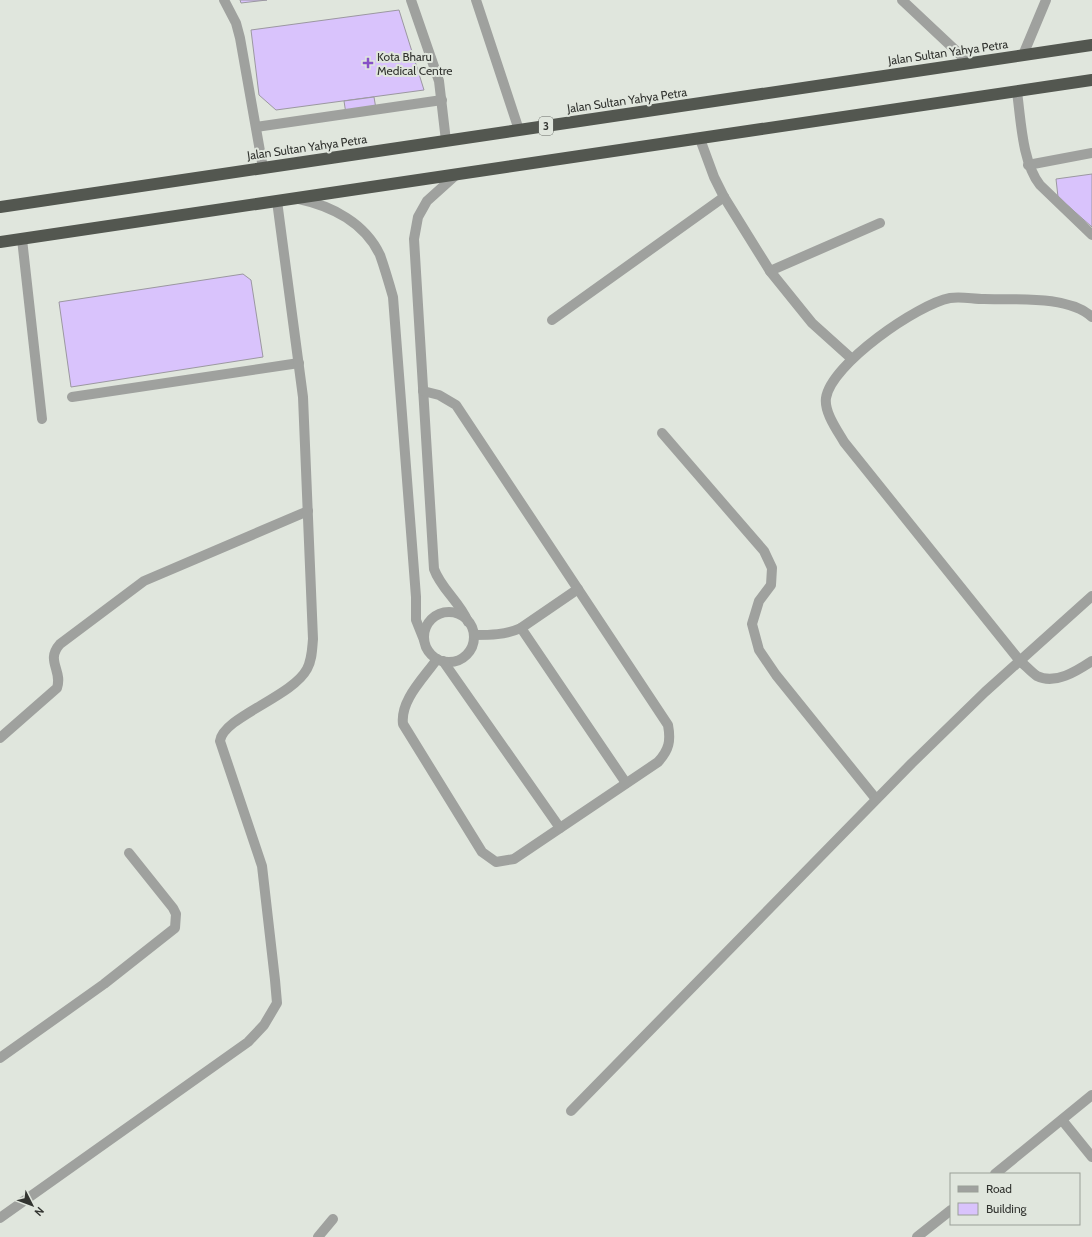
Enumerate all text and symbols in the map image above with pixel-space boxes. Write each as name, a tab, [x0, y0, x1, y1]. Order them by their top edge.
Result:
street label: Jalan Sultan Yahya Petra	[886, 36, 1009, 68]
place label: Kota Bharu Medical Centre	[377, 49, 453, 78]
marker: Kota Bharu Medical Centre	[362, 57, 374, 69]
street label: Jalan Sultan Yahya Petra	[565, 84, 688, 116]
road number: 3	[539, 117, 553, 135]
street label: Jalan Sultan Yahya Petra	[245, 131, 368, 163]
legend	[950, 1173, 1080, 1225]
text: Road	[986, 1181, 1012, 1196]
north arrow	[12, 1185, 52, 1225]
text: Building	[986, 1201, 1028, 1216]
text: N	[32, 1204, 47, 1219]

